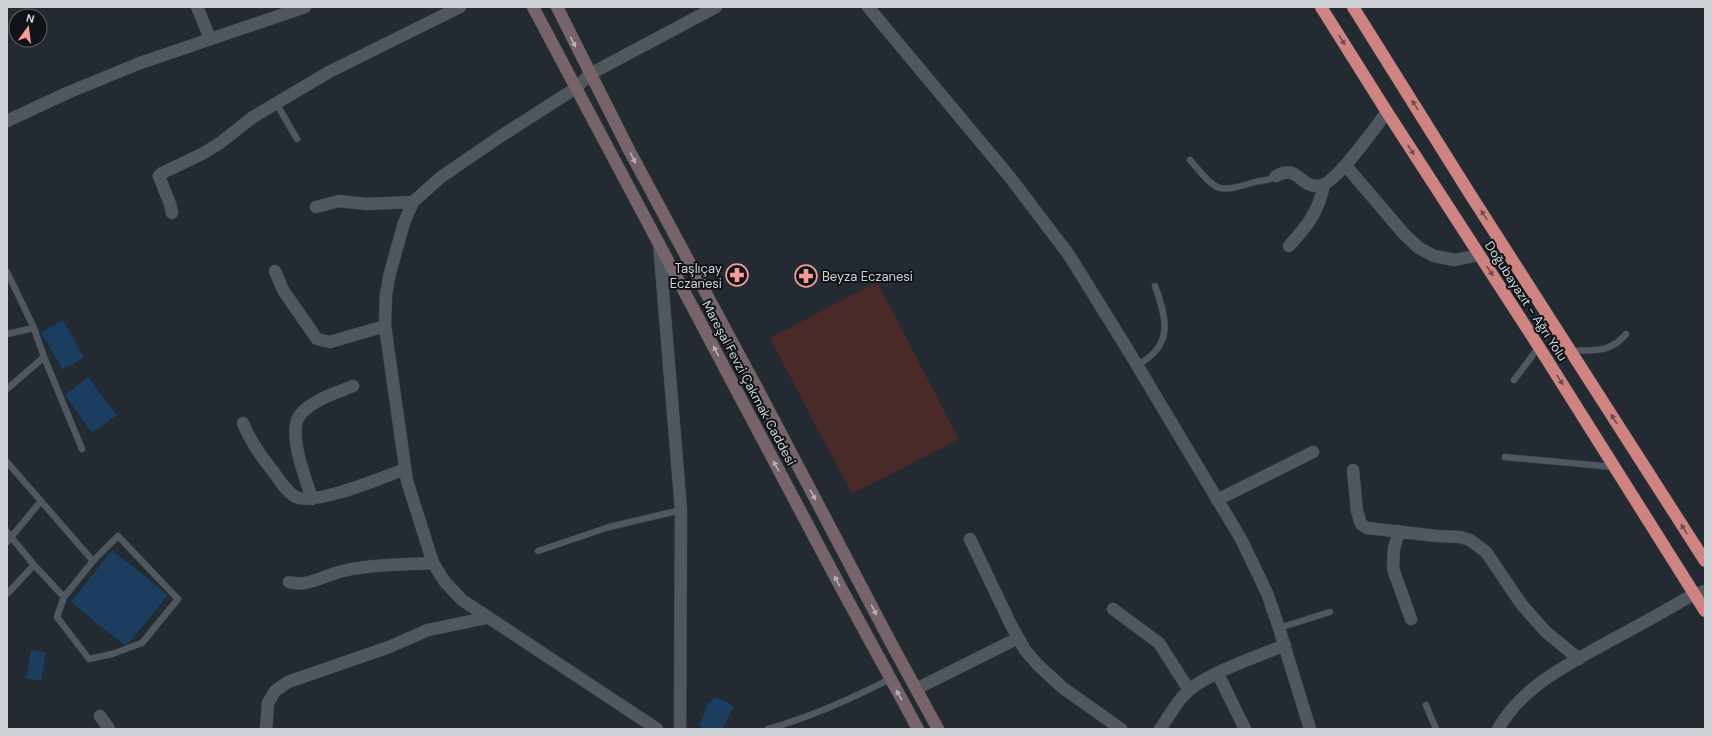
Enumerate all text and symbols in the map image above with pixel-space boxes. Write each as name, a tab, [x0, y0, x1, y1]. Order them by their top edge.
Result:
north arrow	[8, 8, 48, 48]
text: N	[25, 11, 36, 26]
one-way arrow	[1338, 34, 1345, 46]
one-way arrow	[570, 36, 577, 48]
one-way arrow	[1411, 99, 1418, 111]
one-way arrow	[1407, 145, 1415, 155]
one-way arrow	[629, 152, 636, 164]
one-way arrow	[1480, 210, 1488, 220]
street label: Doğubayazıt - Ağrı Yolu	[1481, 238, 1571, 364]
place label: Taşlıçay Eczanesi	[670, 260, 722, 292]
pharmacy icon: Taşlıçay Eczanesi	[724, 262, 750, 288]
pharmacy icon: Beyza Eczanesi	[793, 263, 819, 289]
one-way arrow	[1486, 265, 1493, 276]
place label: Beyza Eczanesi	[822, 268, 913, 285]
street label: Mareşal Fevzi Çakmak Caddesi	[698, 298, 800, 468]
one-way arrow	[713, 345, 719, 356]
one-way arrow	[1556, 375, 1564, 385]
one-way arrow	[1610, 414, 1618, 424]
one-way arrow	[773, 460, 780, 472]
one-way arrow	[810, 489, 816, 500]
one-way arrow	[1680, 523, 1688, 534]
one-way arrow	[834, 575, 840, 587]
one-way arrow	[870, 604, 877, 615]
one-way arrow	[895, 689, 902, 701]

